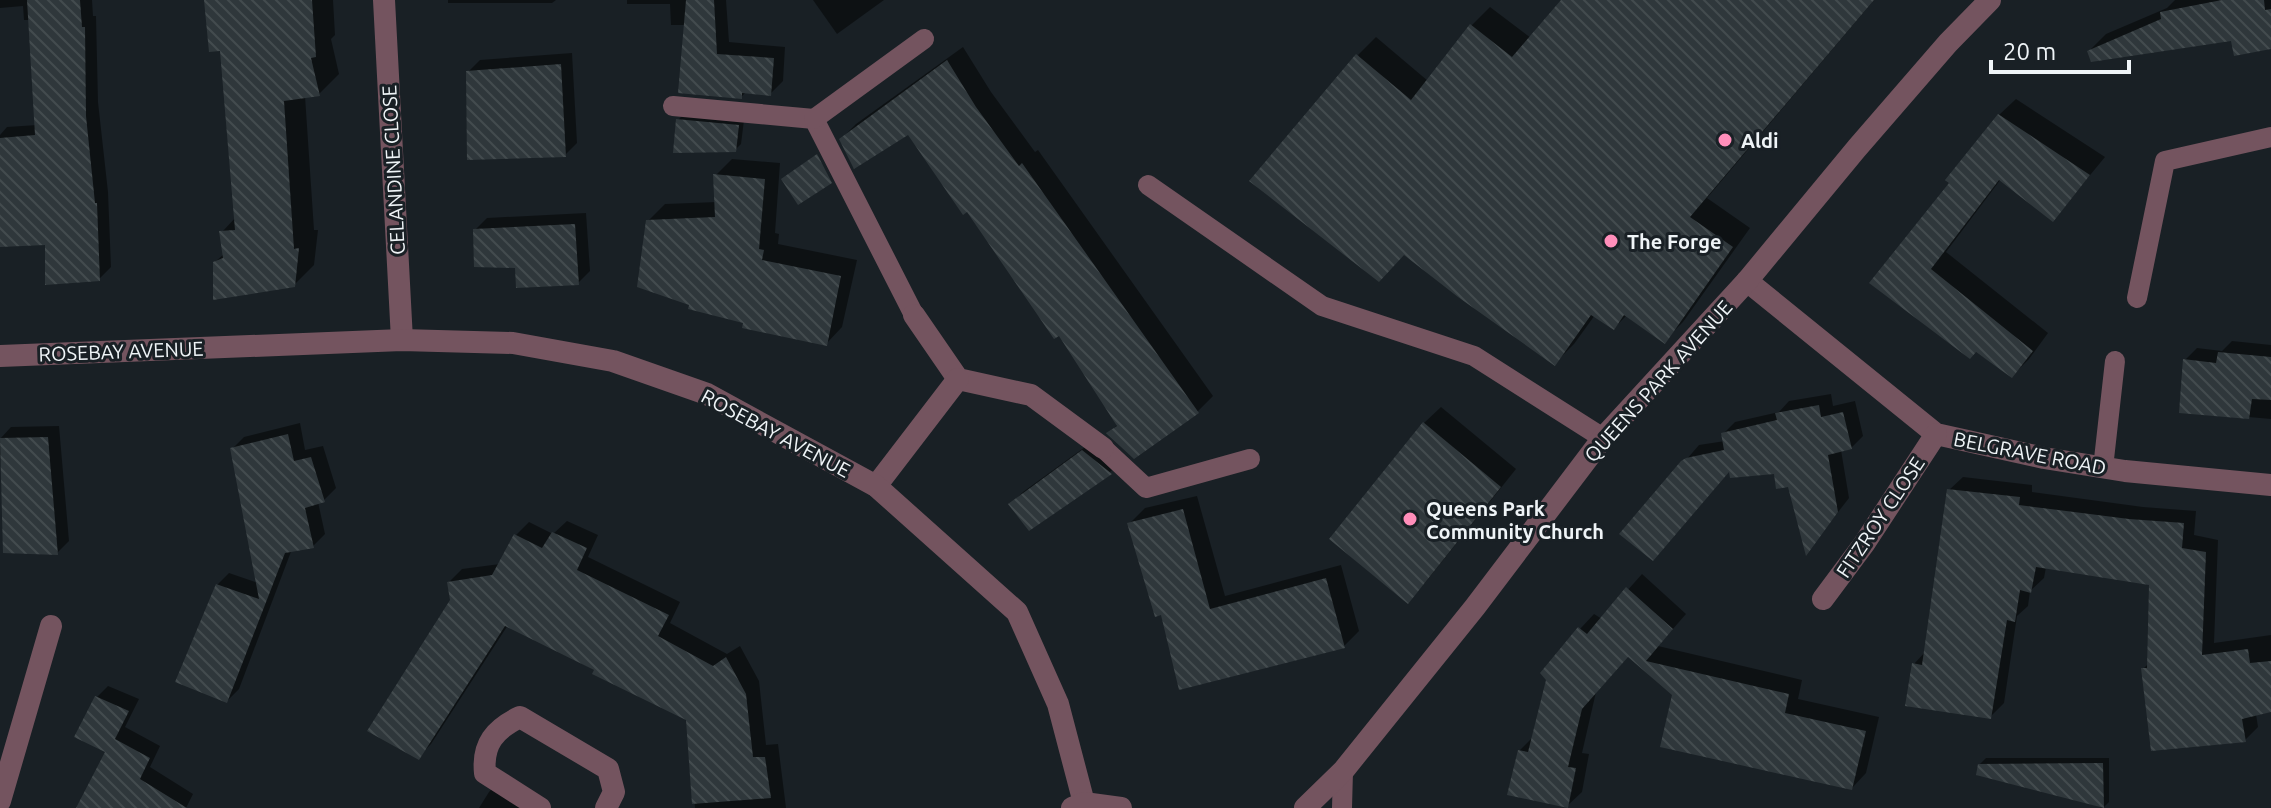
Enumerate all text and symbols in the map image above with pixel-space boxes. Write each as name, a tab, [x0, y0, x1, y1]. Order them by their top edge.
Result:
scale bar	[1991, 24, 2129, 74]
text: 20 m	[2003, 38, 2056, 65]
street label: CELANDINE CLOSE	[377, 85, 409, 255]
place label: Aldi	[1741, 129, 1779, 152]
marker: Aldi	[1716, 131, 1734, 149]
place label: The Forge	[1627, 230, 1721, 253]
marker: The Forge	[1602, 232, 1620, 250]
street label: QUEENS PARK AVENUE	[1579, 296, 1737, 466]
street label: ROSEBAY AVENUE	[38, 337, 204, 365]
street label: ROSEBAY AVENUE	[698, 384, 854, 482]
street label: BELGRAVE ROAD	[1952, 427, 2108, 479]
street label: FITZROY CLOSE	[1831, 452, 1929, 582]
place label: Queens Park Community Church	[1426, 497, 1604, 543]
marker: Queens Park Community Church	[1401, 510, 1419, 528]

